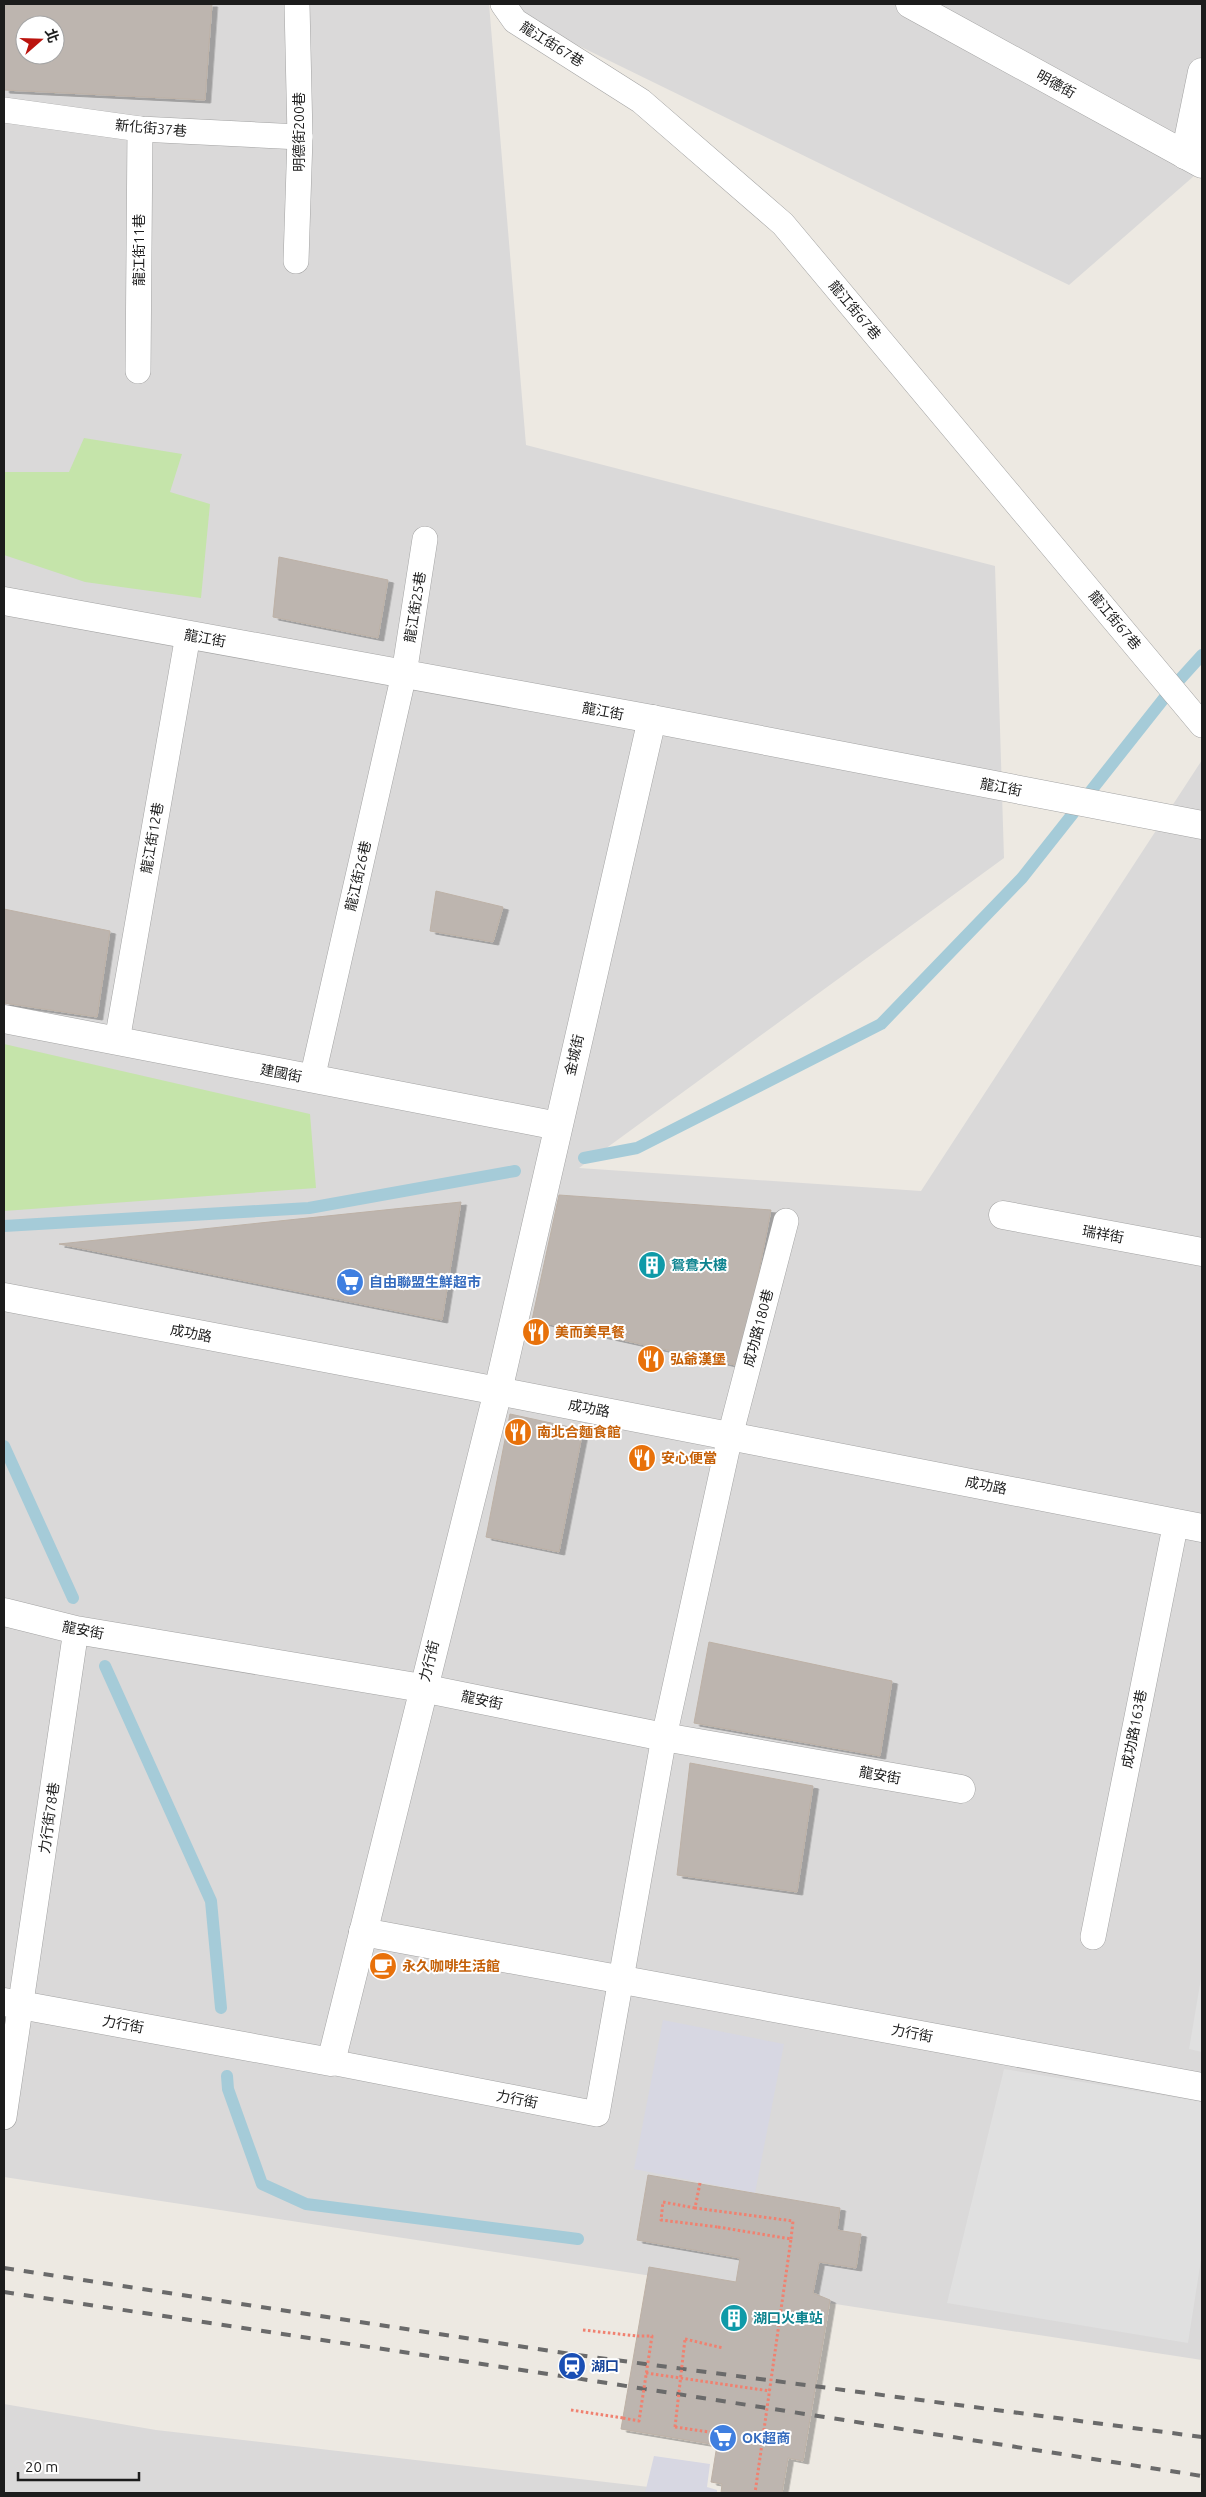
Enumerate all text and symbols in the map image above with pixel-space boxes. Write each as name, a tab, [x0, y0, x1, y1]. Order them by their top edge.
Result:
north arrow	[15, 15, 65, 65]
street label: 龍江街67巷	[517, 18, 587, 70]
text: 北	[42, 26, 62, 45]
street label: 明德街	[1034, 67, 1078, 101]
street label: 明德街200巷	[291, 92, 307, 172]
street label: 新化街37巷	[115, 117, 187, 139]
street label: 龍江街11巷	[131, 214, 147, 286]
street label: 龍江街67巷	[826, 277, 884, 343]
street label: 龍江街25巷	[401, 570, 429, 644]
street label: 龍江街67巷	[1086, 587, 1144, 653]
street label: 龍江街	[183, 626, 227, 650]
street label: 龍江街	[581, 699, 625, 723]
street label: 龍江街	[979, 775, 1023, 799]
street label: 龍江街12巷	[138, 801, 166, 875]
street label: 龍江街26巷	[342, 839, 374, 913]
street label: 金城街	[561, 1033, 587, 1077]
street label: 建國街	[259, 1061, 303, 1085]
street label: 瑞祥街	[1081, 1222, 1125, 1246]
building icon: 鴛鴦大樓	[637, 1250, 667, 1280]
place label: 鴛鴦大樓	[671, 1257, 727, 1273]
supermarket icon: 自由聯盟生鮮超市	[335, 1267, 365, 1297]
place label: 自由聯盟生鮮超市	[369, 1274, 481, 1290]
street label: 成功路180巷	[740, 1287, 776, 1369]
restaurant icon: 美而美早餐	[521, 1317, 551, 1347]
street label: 成功路	[169, 1321, 213, 1345]
place label: 美而美早餐	[555, 1324, 625, 1340]
restaurant icon: 弘爺漢堡	[636, 1344, 666, 1374]
place label: 弘爺漢堡	[670, 1351, 726, 1367]
street label: 成功路	[567, 1396, 611, 1420]
restaurant icon: 南北合麵食館	[503, 1417, 533, 1447]
place label: 南北合麵食館	[537, 1424, 621, 1440]
restaurant icon: 安心便當	[627, 1443, 657, 1473]
place label: 安心便當	[661, 1450, 717, 1466]
street label: 成功路	[964, 1473, 1008, 1497]
street label: 龍安街	[61, 1618, 105, 1642]
street label: 力行街	[416, 1639, 442, 1683]
street label: 龍安街	[460, 1688, 504, 1712]
street label: 成功路163巷	[1119, 1688, 1149, 1770]
street label: 龍安街	[858, 1763, 902, 1787]
street label: 力行街78巷	[36, 1781, 62, 1855]
cafe icon: 永久咖啡生活館	[368, 1951, 398, 1981]
place label: 永久咖啡生活館	[402, 1958, 500, 1974]
street label: 力行街	[101, 2012, 145, 2036]
street label: 力行街	[890, 2021, 934, 2045]
street label: 力行街	[495, 2087, 539, 2111]
building icon: 湖口火車站	[719, 2303, 749, 2333]
place label: 湖口火車站	[753, 2310, 823, 2326]
station icon: 湖口	[557, 2351, 587, 2381]
place label: 湖口	[591, 2358, 619, 2374]
supermarket icon: OK超商	[708, 2423, 738, 2453]
place label: OK超商	[742, 2430, 790, 2446]
scale bar	[18, 2450, 139, 2482]
text: 20 m	[25, 2458, 58, 2475]

